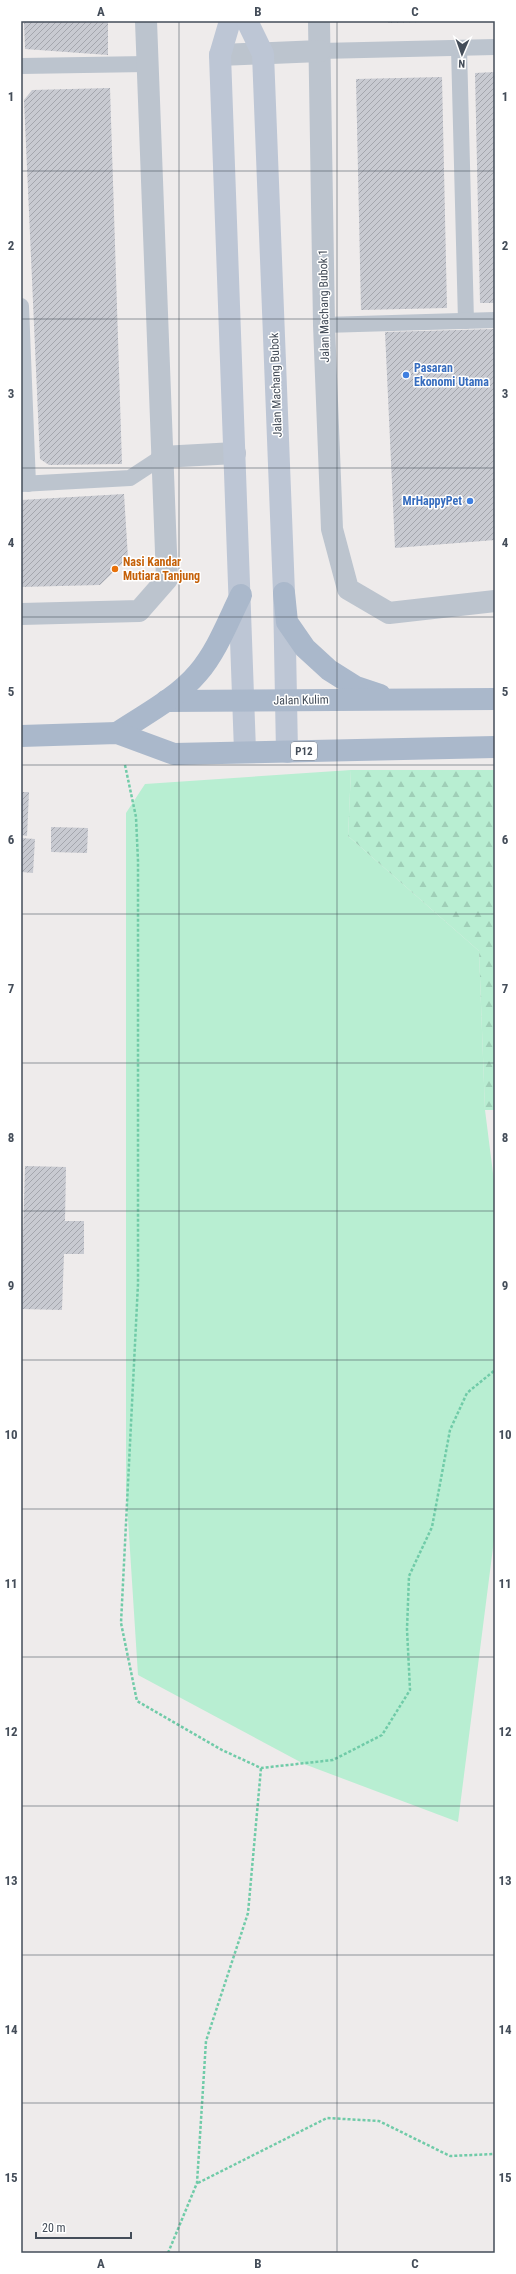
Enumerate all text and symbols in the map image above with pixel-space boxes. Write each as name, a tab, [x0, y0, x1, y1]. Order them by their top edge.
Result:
text: A	[97, 4, 105, 19]
text: B	[254, 4, 262, 19]
text: C	[411, 4, 419, 19]
north arrow	[442, 34, 482, 74]
text: N	[458, 57, 465, 70]
text: 1	[8, 89, 14, 104]
text: 1	[502, 89, 508, 104]
text: 2	[8, 238, 15, 253]
text: 2	[502, 238, 509, 253]
street label: Jalan Machang Bubok 1	[316, 249, 332, 363]
street label: Jalan Machang Bubok	[267, 332, 285, 438]
place label: Pasaran Ekonomi Utama	[414, 361, 489, 389]
marker: Pasaran Ekonomi Utama	[401, 370, 411, 380]
text: 3	[8, 386, 14, 401]
text: 3	[502, 386, 508, 401]
place label: MrHappyPet	[403, 494, 462, 508]
marker: MrHappyPet	[465, 496, 475, 506]
text: 4	[8, 535, 15, 550]
text: 4	[502, 535, 509, 550]
place label: Nasi Kandar Mutiara Tanjung	[123, 555, 200, 583]
marker: Nasi Kandar Mutiara Tanjung	[110, 564, 120, 574]
text: 5	[8, 684, 15, 699]
text: 5	[502, 684, 509, 699]
street label: Jalan Kulim	[273, 693, 329, 707]
road number: P12	[291, 742, 317, 760]
text: 6	[8, 832, 15, 847]
text: 6	[502, 832, 509, 847]
text: 7	[8, 981, 15, 996]
text: 7	[502, 981, 509, 996]
text: 8	[8, 1130, 14, 1145]
text: 8	[502, 1130, 508, 1145]
text: 9	[8, 1278, 14, 1293]
text: 9	[502, 1278, 508, 1293]
text: 10	[4, 1427, 18, 1442]
text: 10	[498, 1427, 512, 1442]
text: 11	[4, 1576, 18, 1591]
text: 11	[498, 1576, 512, 1591]
text: 12	[4, 1724, 18, 1739]
text: 12	[498, 1724, 512, 1739]
text: 13	[4, 1873, 18, 1888]
text: 13	[498, 1873, 512, 1888]
text: 14	[4, 2022, 18, 2037]
text: 14	[498, 2022, 512, 2037]
text: 15	[4, 2170, 18, 2185]
text: 15	[498, 2170, 512, 2185]
scale bar	[36, 2214, 131, 2240]
text: 20 m	[42, 2221, 66, 2235]
text: A	[97, 2256, 105, 2271]
text: B	[254, 2256, 262, 2271]
text: C	[411, 2256, 419, 2271]

